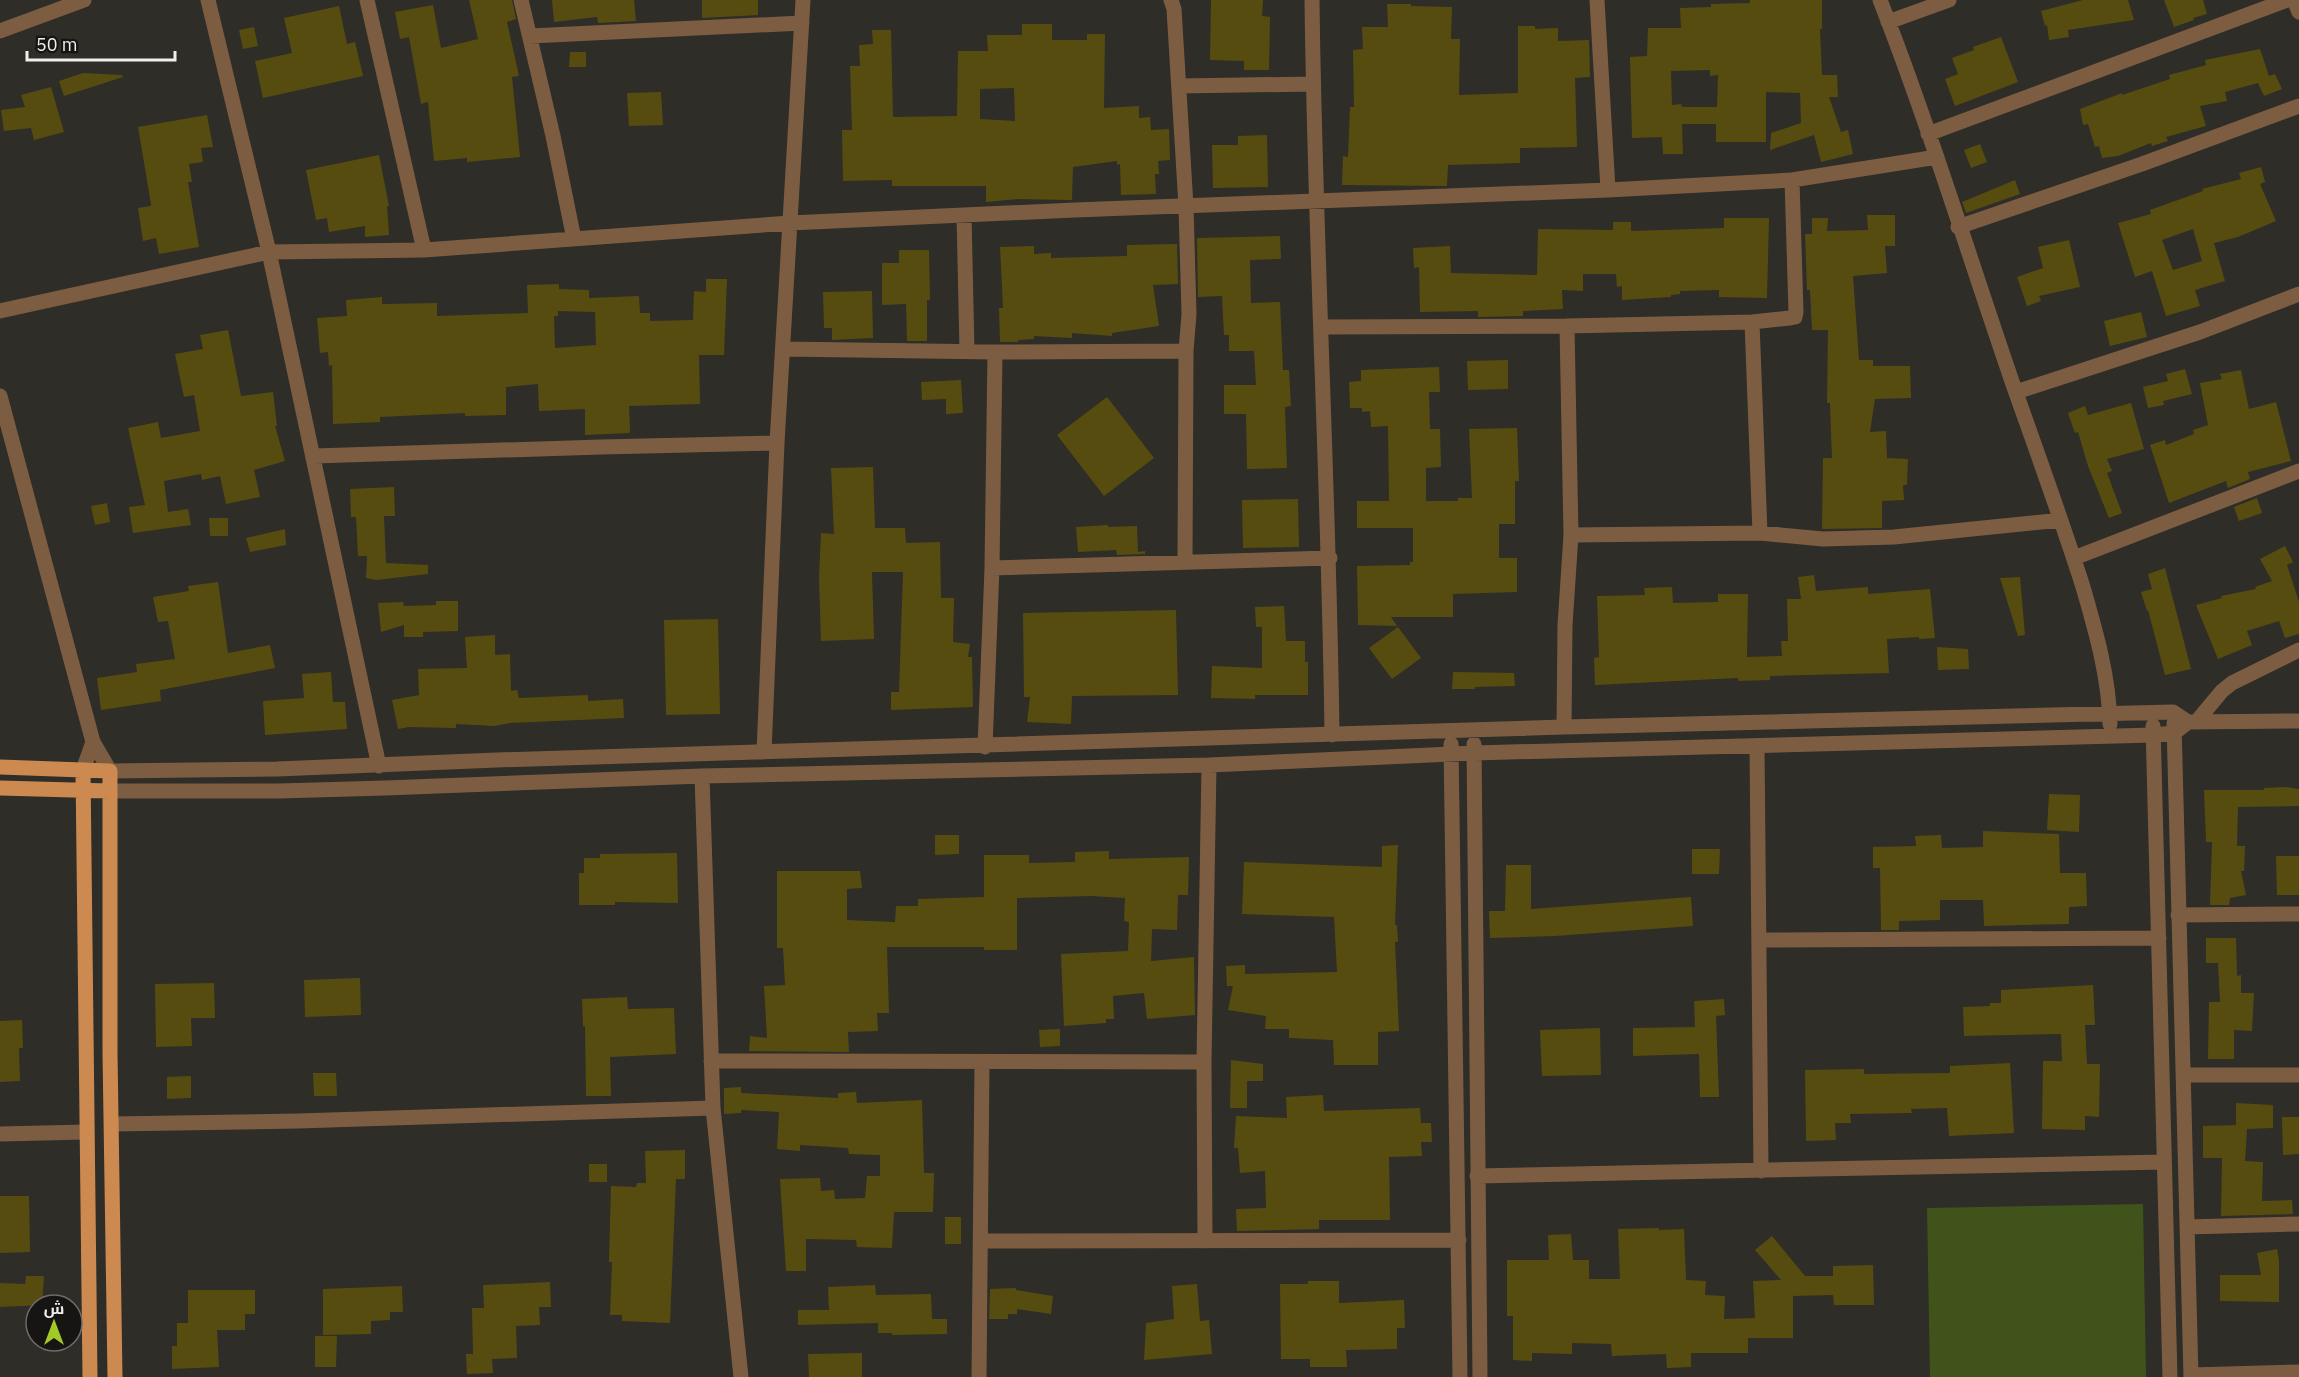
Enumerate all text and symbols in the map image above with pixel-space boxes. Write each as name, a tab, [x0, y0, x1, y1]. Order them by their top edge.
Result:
scale bar	[27, 24, 176, 62]
text: 50 m	[36, 33, 78, 56]
north arrow	[24, 1293, 84, 1353]
text: ش	[44, 1298, 64, 1318]

